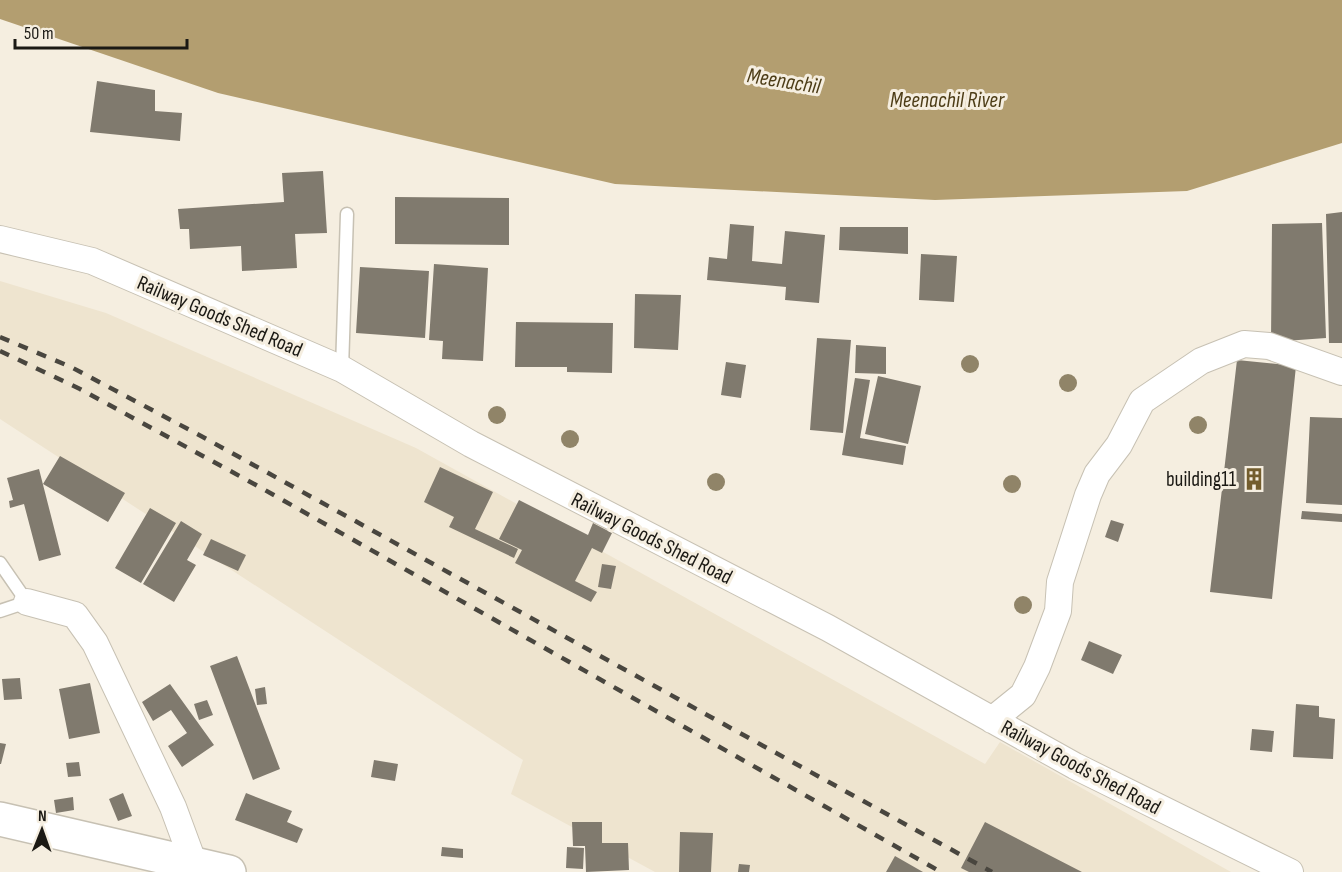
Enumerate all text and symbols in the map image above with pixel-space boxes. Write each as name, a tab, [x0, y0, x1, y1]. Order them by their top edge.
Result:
scale bar	[15, 12, 188, 50]
text: 50 m	[24, 23, 54, 44]
water label: Meenachil	[745, 62, 823, 101]
water label: Meenachil River	[890, 87, 1005, 114]
street label: Railway Goods Shed Road	[133, 270, 306, 363]
building icon: building11	[1241, 466, 1267, 492]
place label: building11	[1166, 467, 1237, 492]
street label: Railway Goods Shed Road	[567, 487, 736, 590]
street label: Railway Goods Shed Road	[997, 715, 1165, 820]
north arrow	[12, 800, 72, 860]
text: N	[38, 807, 47, 826]

